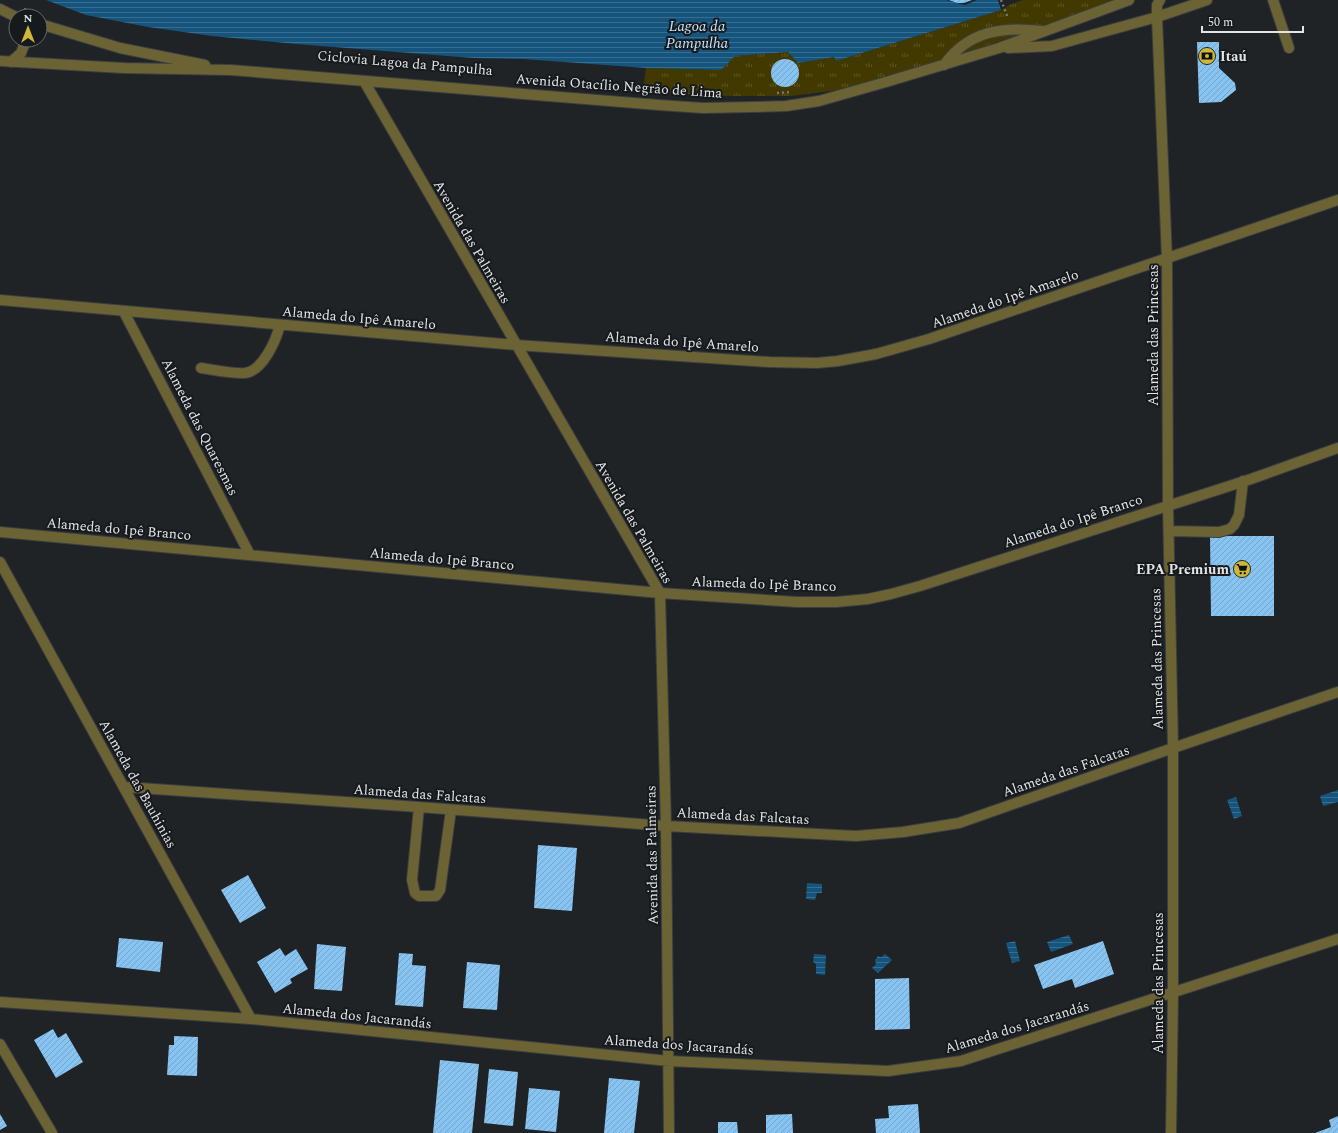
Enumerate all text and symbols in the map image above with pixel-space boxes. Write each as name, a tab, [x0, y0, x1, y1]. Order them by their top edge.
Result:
north arrow	[8, 8, 48, 48]
scale bar	[1202, 8, 1303, 34]
text: N	[24, 10, 33, 27]
text: 50 m	[1208, 13, 1233, 32]
water label: Lagoa da Pampulha	[666, 15, 729, 55]
street label: Ciclovia Lagoa da Pampulha	[316, 45, 494, 81]
bank icon: Itaú	[1197, 46, 1217, 66]
place label: Itaú	[1220, 46, 1247, 67]
street label: Avenida Otacílio Negrão de Lima	[515, 68, 723, 104]
street label: Avenida das Palmeiras	[428, 176, 516, 308]
street label: Alameda do Ipê Amarelo	[929, 264, 1081, 334]
street label: Alameda das Princesas	[1143, 264, 1164, 406]
street label: Alameda do Ipê Amarelo	[281, 301, 437, 335]
street label: Alameda do Ipê Amarelo	[604, 326, 760, 358]
street label: Alameda das Quaresmas	[156, 355, 244, 499]
street label: Avenida das Palmeiras	[590, 456, 678, 588]
street label: Alameda do Ipê Branco	[1001, 489, 1145, 553]
street label: Alameda do Ipê Branco	[46, 512, 192, 546]
street label: Alameda do Ipê Branco	[369, 542, 515, 576]
place label: EPA Premium	[1136, 559, 1229, 580]
supermarket icon: EPA Premium	[1232, 559, 1252, 579]
street label: Alameda do Ipê Branco	[691, 571, 837, 597]
street label: Alameda das Princesas	[1145, 588, 1169, 730]
street label: Alameda das Bauhinias	[94, 716, 182, 852]
street label: Alameda das Falcatas	[1000, 739, 1132, 803]
street label: Alameda das Falcatas	[353, 779, 487, 809]
street label: Avenida das Palmeiras	[640, 785, 664, 925]
street label: Alameda das Falcatas	[676, 802, 810, 830]
street label: Alameda das Princesas	[1148, 912, 1169, 1054]
street label: Alameda dos Jacarandás	[942, 995, 1092, 1059]
street label: Alameda dos Jacarandás	[281, 998, 433, 1034]
street label: Alameda dos Jacarandás	[603, 1029, 755, 1061]

